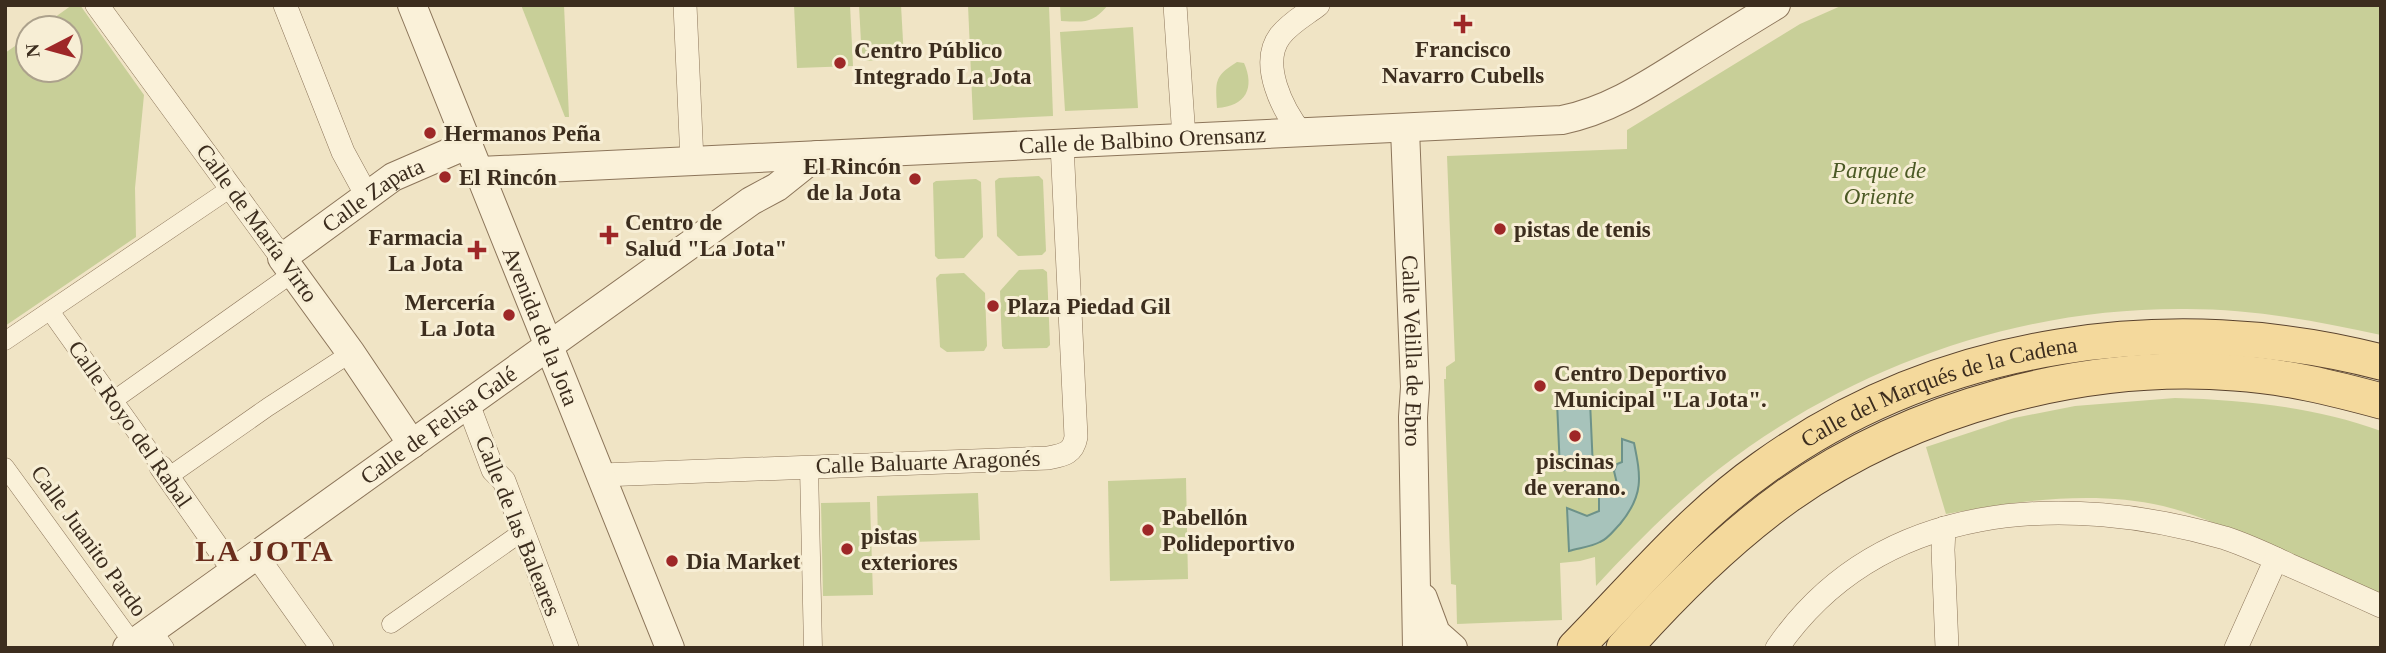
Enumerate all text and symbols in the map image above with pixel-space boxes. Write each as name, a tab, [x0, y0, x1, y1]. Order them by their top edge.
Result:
north arrow	[14, 14, 84, 84]
marker: Francisco Navarro Cubells	[1455, 16, 1471, 32]
place label: Francisco Navarro Cubells	[1382, 37, 1544, 88]
place label: Centro Público Integrado La Jota	[854, 38, 1032, 89]
text: N	[21, 43, 44, 59]
marker: Centro Público Integrado La Jota	[832, 55, 848, 71]
place label: Hermanos Peña	[444, 121, 601, 146]
street label: Calle de Balbino Orensanz	[1018, 121, 1266, 158]
marker: Hermanos Peña	[422, 125, 438, 141]
street label: Calle de María Virto	[191, 139, 323, 307]
street label: Calle Zapata	[317, 153, 427, 237]
place label: El Rincón de la Jota	[803, 154, 901, 205]
park label: Parque de Oriente	[1831, 158, 1926, 209]
place label: El Rincón	[459, 165, 557, 190]
marker: El Rincón	[437, 169, 453, 185]
marker: El Rincón de la Jota	[907, 171, 923, 187]
place label: Centro de Salud "La Jota"	[625, 210, 787, 261]
place label: pistas de tenis	[1514, 217, 1651, 242]
marker: pistas de tenis	[1492, 221, 1508, 237]
place label: Farmacia La Jota	[368, 225, 464, 276]
marker: Centro de Salud "La Jota"	[599, 225, 619, 245]
marker: Farmacia La Jota	[469, 242, 485, 258]
street label: Avenida de la Jota	[498, 243, 584, 409]
street label: Calle Velilla de Ebro	[1397, 254, 1428, 447]
place label: Mercería La Jota	[405, 290, 496, 341]
place label: Plaza Piedad Gil	[1007, 294, 1171, 319]
marker: Plaza Piedad Gil	[985, 298, 1001, 314]
marker: Mercería La Jota	[501, 307, 517, 323]
street label: Calle del Marqués de la Cadena	[1796, 332, 2079, 452]
street label: Calle Royo del Rabal	[63, 336, 197, 512]
street label: Calle de Felisa Galé	[355, 361, 521, 489]
place label: Centro Deportivo Municipal "La Jota".	[1554, 361, 1767, 412]
marker: Centro Deportivo Municipal "La Jota".	[1532, 378, 1548, 394]
marker: piscinas de verano.	[1567, 428, 1583, 444]
street label: Calle de las Baleares	[470, 432, 566, 620]
street label: Calle Baluarte Aragonés	[815, 446, 1041, 478]
place label: piscinas de verano.	[1524, 449, 1626, 500]
street label: Calle Juanito Pardo	[26, 461, 152, 621]
place label: Pabellón Polideportivo	[1162, 505, 1295, 556]
marker: Pabellón Polideportivo	[1140, 522, 1156, 538]
place label: pistas exteriores	[861, 524, 958, 575]
district label: LA JOTA	[195, 534, 335, 567]
marker: pistas exteriores	[839, 541, 855, 557]
place label: Dia Market	[686, 549, 801, 574]
marker: Dia Market	[664, 553, 680, 569]

